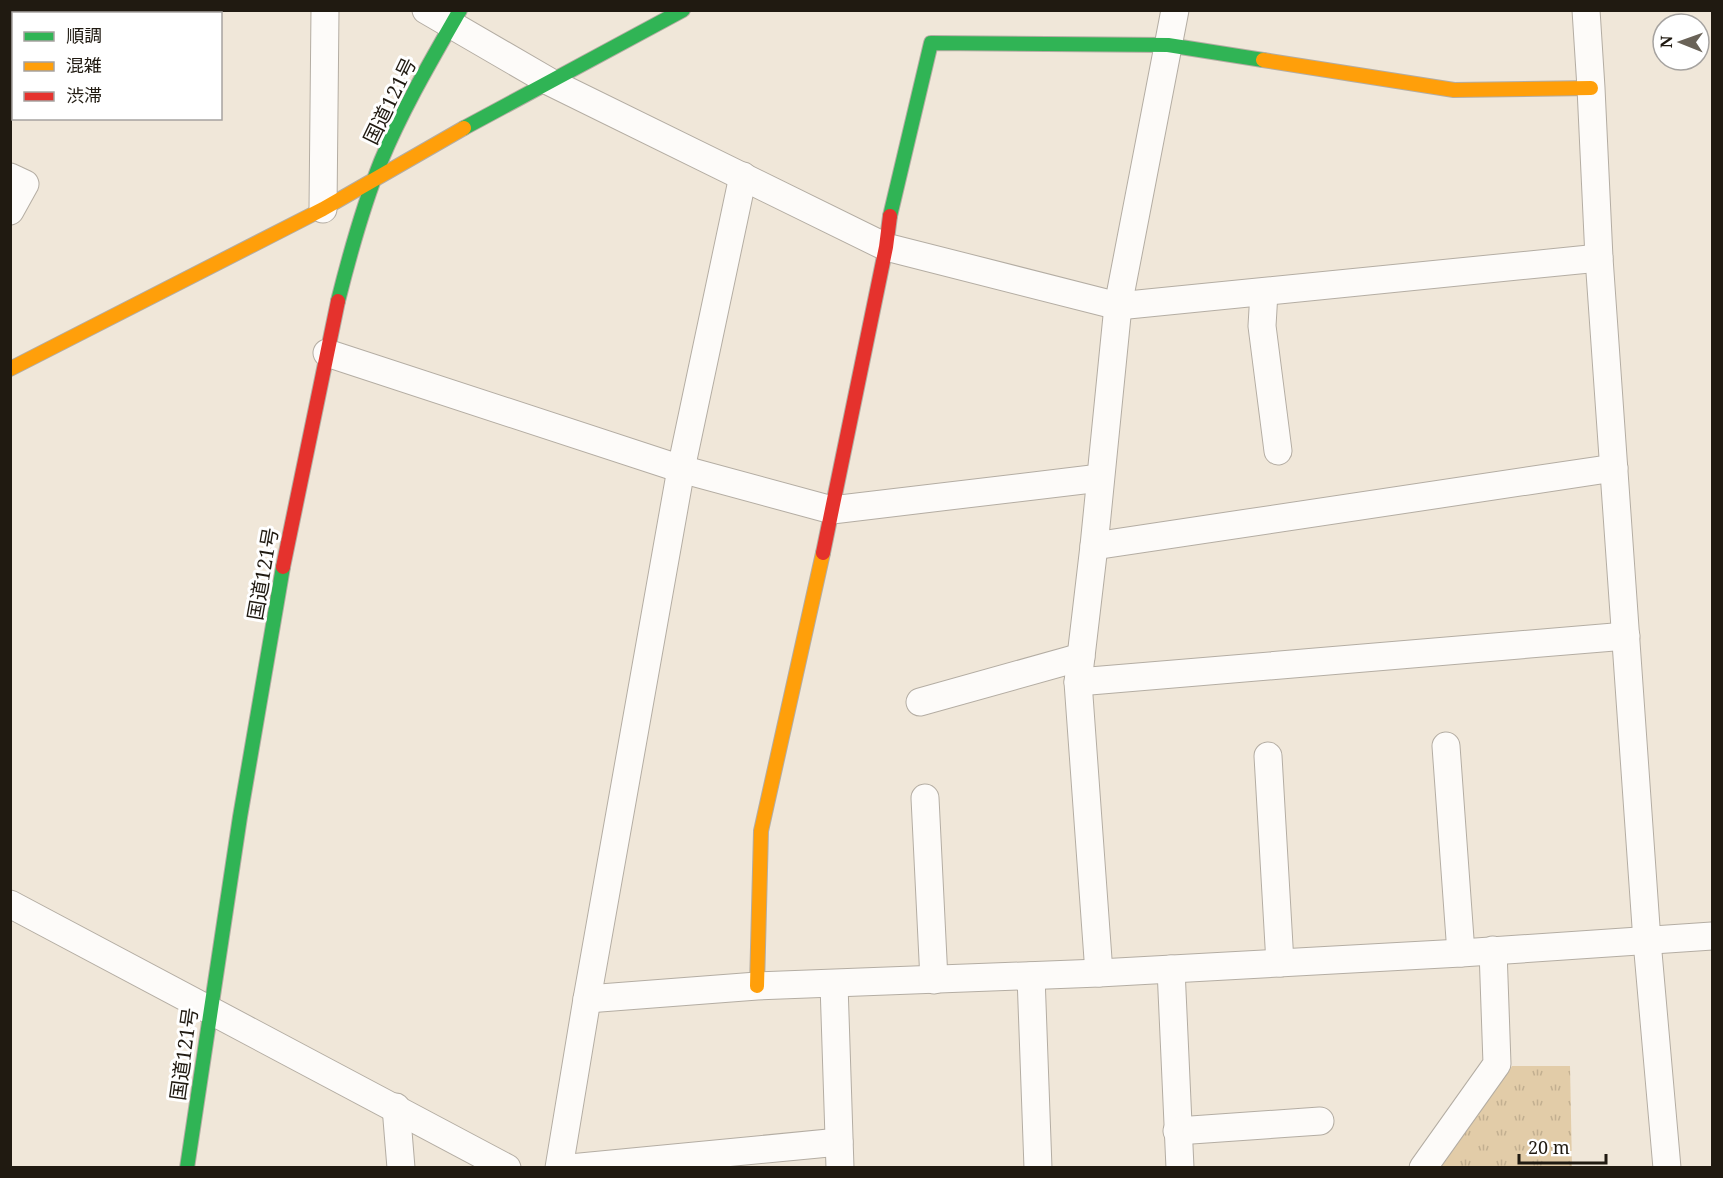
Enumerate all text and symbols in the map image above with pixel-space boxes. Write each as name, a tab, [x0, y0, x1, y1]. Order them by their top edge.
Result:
legend	[12, 12, 222, 120]
north arrow	[1651, 12, 1711, 72]
text: 順調	[66, 23, 102, 47]
text: N	[1655, 35, 1677, 48]
text: 混雑	[66, 53, 102, 77]
street label: 国道121号	[357, 53, 422, 149]
text: 渋滞	[66, 83, 102, 107]
street label: 国道121号	[241, 526, 284, 622]
street label: 国道121号	[164, 1006, 203, 1102]
scale bar	[1519, 1127, 1606, 1165]
text: 20 m	[1528, 1135, 1570, 1159]

